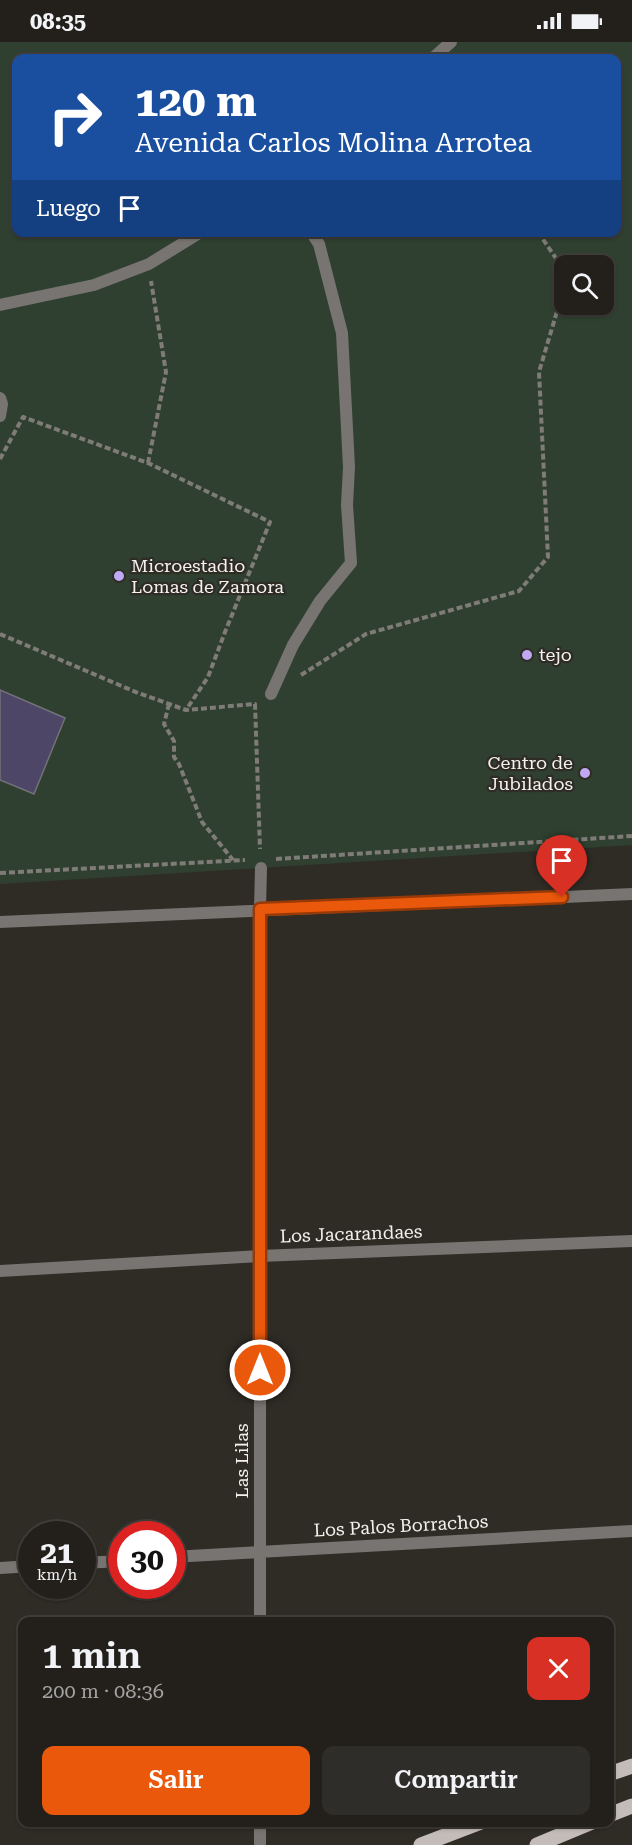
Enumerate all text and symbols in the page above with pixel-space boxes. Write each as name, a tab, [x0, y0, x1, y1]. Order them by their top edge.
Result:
text: 08:35	[30, 9, 86, 34]
text: 120 m	[135, 77, 257, 126]
icon: right	[36, 78, 114, 156]
text: Avenida Carlos Molina Arrotea	[135, 127, 532, 159]
icon: arrive	[113, 192, 146, 225]
text: Luego	[36, 196, 101, 221]
map controls	[554, 255, 614, 315]
button: search	[554, 255, 614, 315]
place label: Microestadio Lomas de Zamora	[131, 555, 284, 597]
marker: Microestadio Lomas de Zamora	[112, 569, 126, 583]
place label: tejo	[539, 644, 572, 665]
marker: tejo	[520, 648, 534, 662]
place label: Centro de Jubilados	[488, 752, 573, 794]
marker: Centro de Jubilados	[578, 766, 592, 780]
pin	[536, 835, 587, 897]
icon: arrive	[545, 844, 578, 877]
street label: Los Jacarandaes	[279, 1221, 423, 1246]
position arrow	[228, 1338, 292, 1402]
street label: Las Lilas	[231, 1424, 252, 1498]
street label: Los Palos Borrachos	[313, 1510, 489, 1541]
speed limit sign: 30	[108, 1521, 186, 1599]
text: 21	[40, 1535, 74, 1570]
text: km/h	[37, 1566, 77, 1584]
text: 1 min	[42, 1635, 141, 1677]
button: close	[527, 1637, 590, 1700]
text: 200 m · 08:36	[42, 1679, 164, 1703]
button: Salir	[42, 1746, 310, 1815]
button: Compartir	[322, 1746, 590, 1815]

